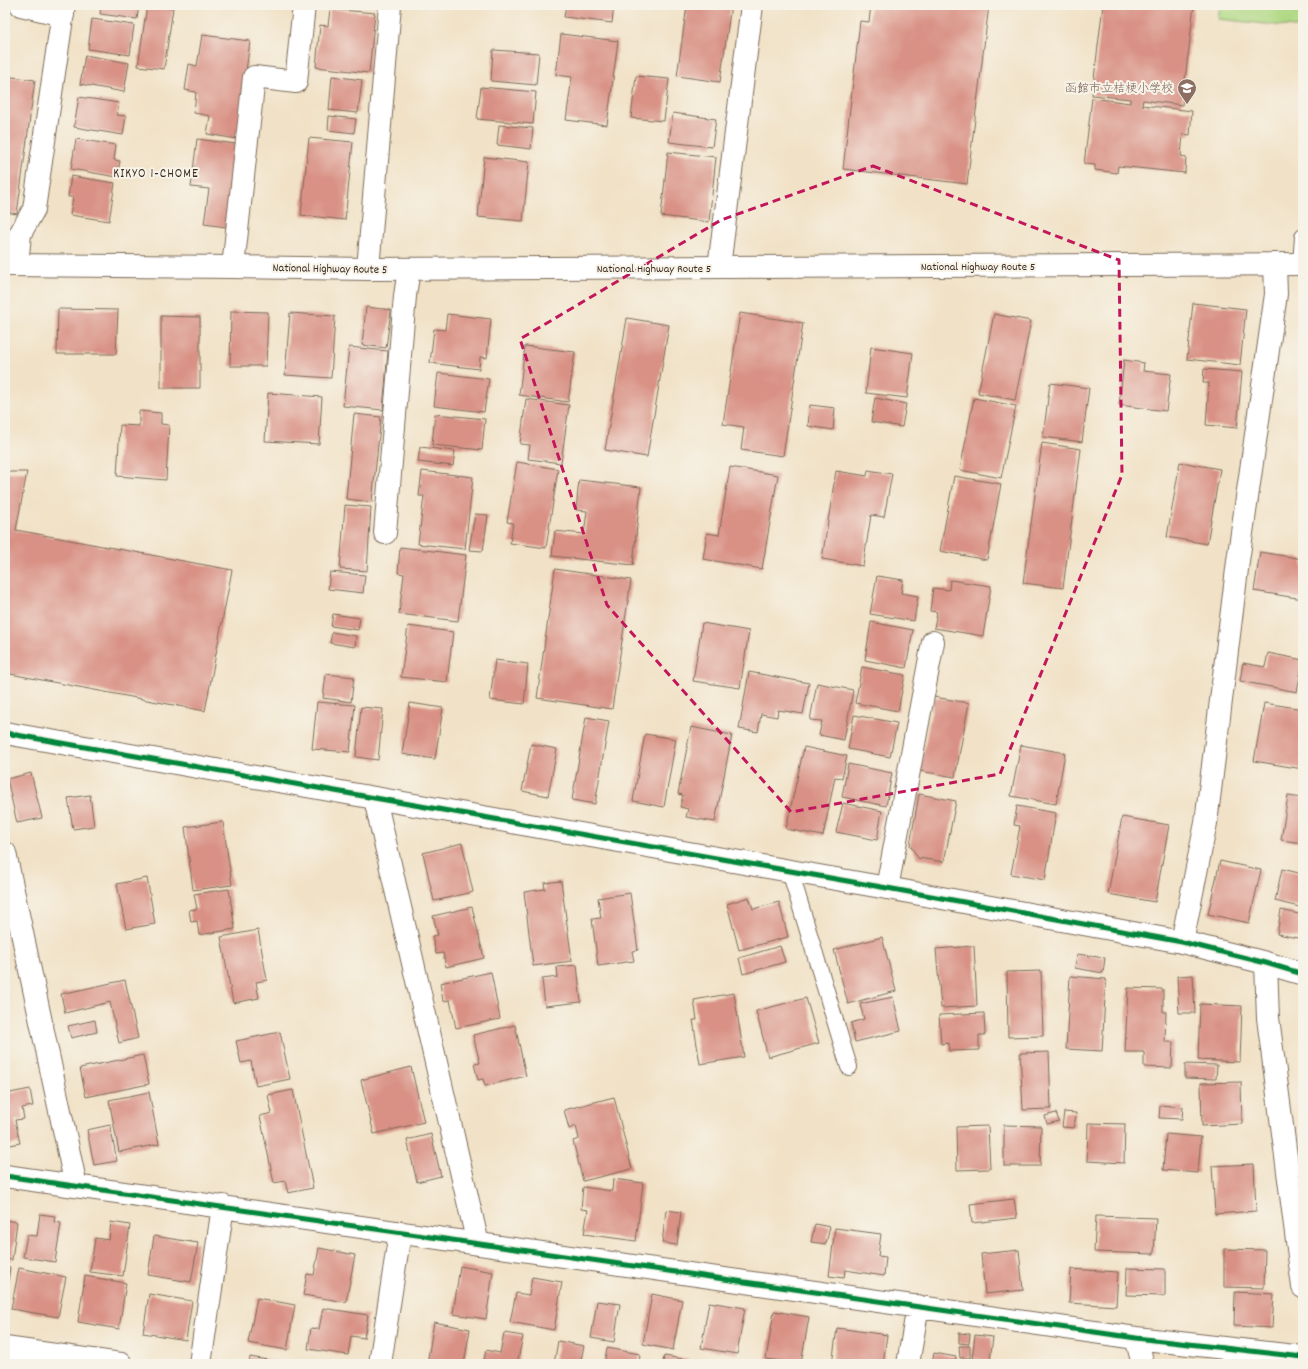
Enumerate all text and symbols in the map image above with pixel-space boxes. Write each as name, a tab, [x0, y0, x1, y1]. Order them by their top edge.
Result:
school or university icon: 函館市立桔梗小学校	[1176, 77, 1198, 105]
place label: 函館市立桔梗小学校	[1065, 81, 1173, 98]
district label: KIKYO 1-CHOME	[113, 165, 199, 184]
street label: National Highway Route 5	[921, 259, 1035, 276]
street label: National Highway Route 5	[272, 260, 387, 279]
street label: National Highway Route 5	[597, 261, 711, 278]

